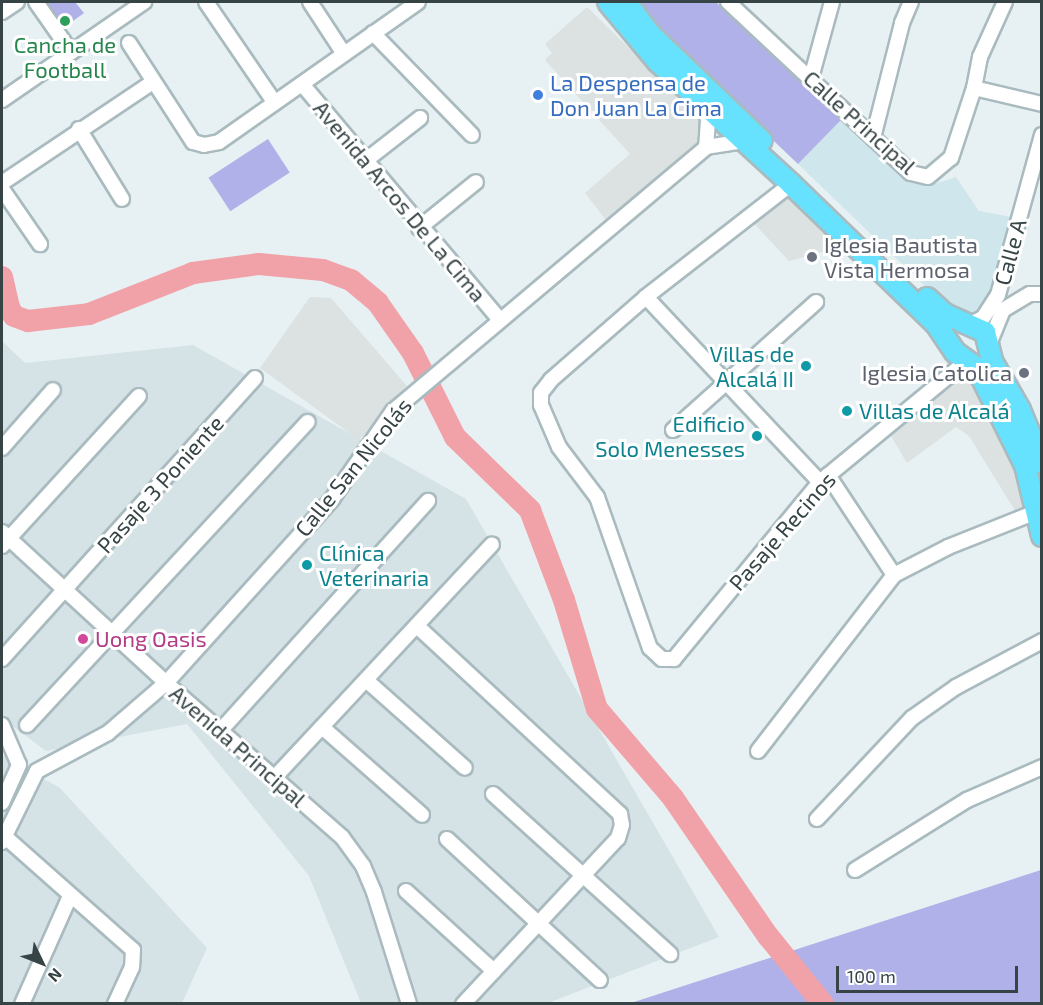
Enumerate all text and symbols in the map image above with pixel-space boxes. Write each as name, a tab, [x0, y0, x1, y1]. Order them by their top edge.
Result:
marker: Cancha de Football	[58, 14, 72, 28]
place label: Cancha de Football	[14, 31, 116, 82]
street label: Calle Principal	[798, 65, 922, 179]
place label: La Despensa de Don Juan La Cima	[550, 69, 722, 120]
marker: La Despensa de Don Juan La Cima	[531, 88, 545, 102]
street label: Avenida Arcos De La Cima	[308, 95, 492, 307]
street label: Calle A	[988, 216, 1032, 288]
place label: Iglesia Bautista Vista Hermosa	[824, 231, 978, 282]
marker: Iglesia Bautista Vista Hermosa	[805, 250, 819, 264]
place label: Villas de Alcalá II	[709, 340, 794, 392]
marker: Villas de Alcalá II	[799, 359, 813, 373]
place label: Iglesia Catolica	[862, 360, 1012, 386]
marker: Iglesia Catolica	[1017, 366, 1031, 380]
street label: Calle San Nicolás	[289, 393, 417, 541]
place label: Villas de Alcalá	[859, 398, 1010, 424]
marker: Villas de Alcalá	[840, 404, 854, 418]
street label: Pasaje 3 Poniente	[91, 410, 229, 558]
place label: Edificio Solo Menesses	[595, 410, 745, 462]
marker: Edificio Solo Menesses	[750, 429, 764, 443]
street label: Pasaje Recinos	[723, 466, 841, 596]
place label: Clínica Veterinaria	[319, 539, 429, 590]
marker: Clínica Veterinaria	[300, 558, 314, 572]
place label: Uong Oasis	[95, 626, 207, 652]
marker: Uong Oasis	[76, 632, 90, 646]
street label: Avenida Principal	[164, 680, 312, 812]
north arrow	[12, 933, 72, 993]
scale bar	[839, 954, 1020, 992]
text: N	[45, 965, 66, 986]
text: 100 m	[847, 965, 896, 987]

